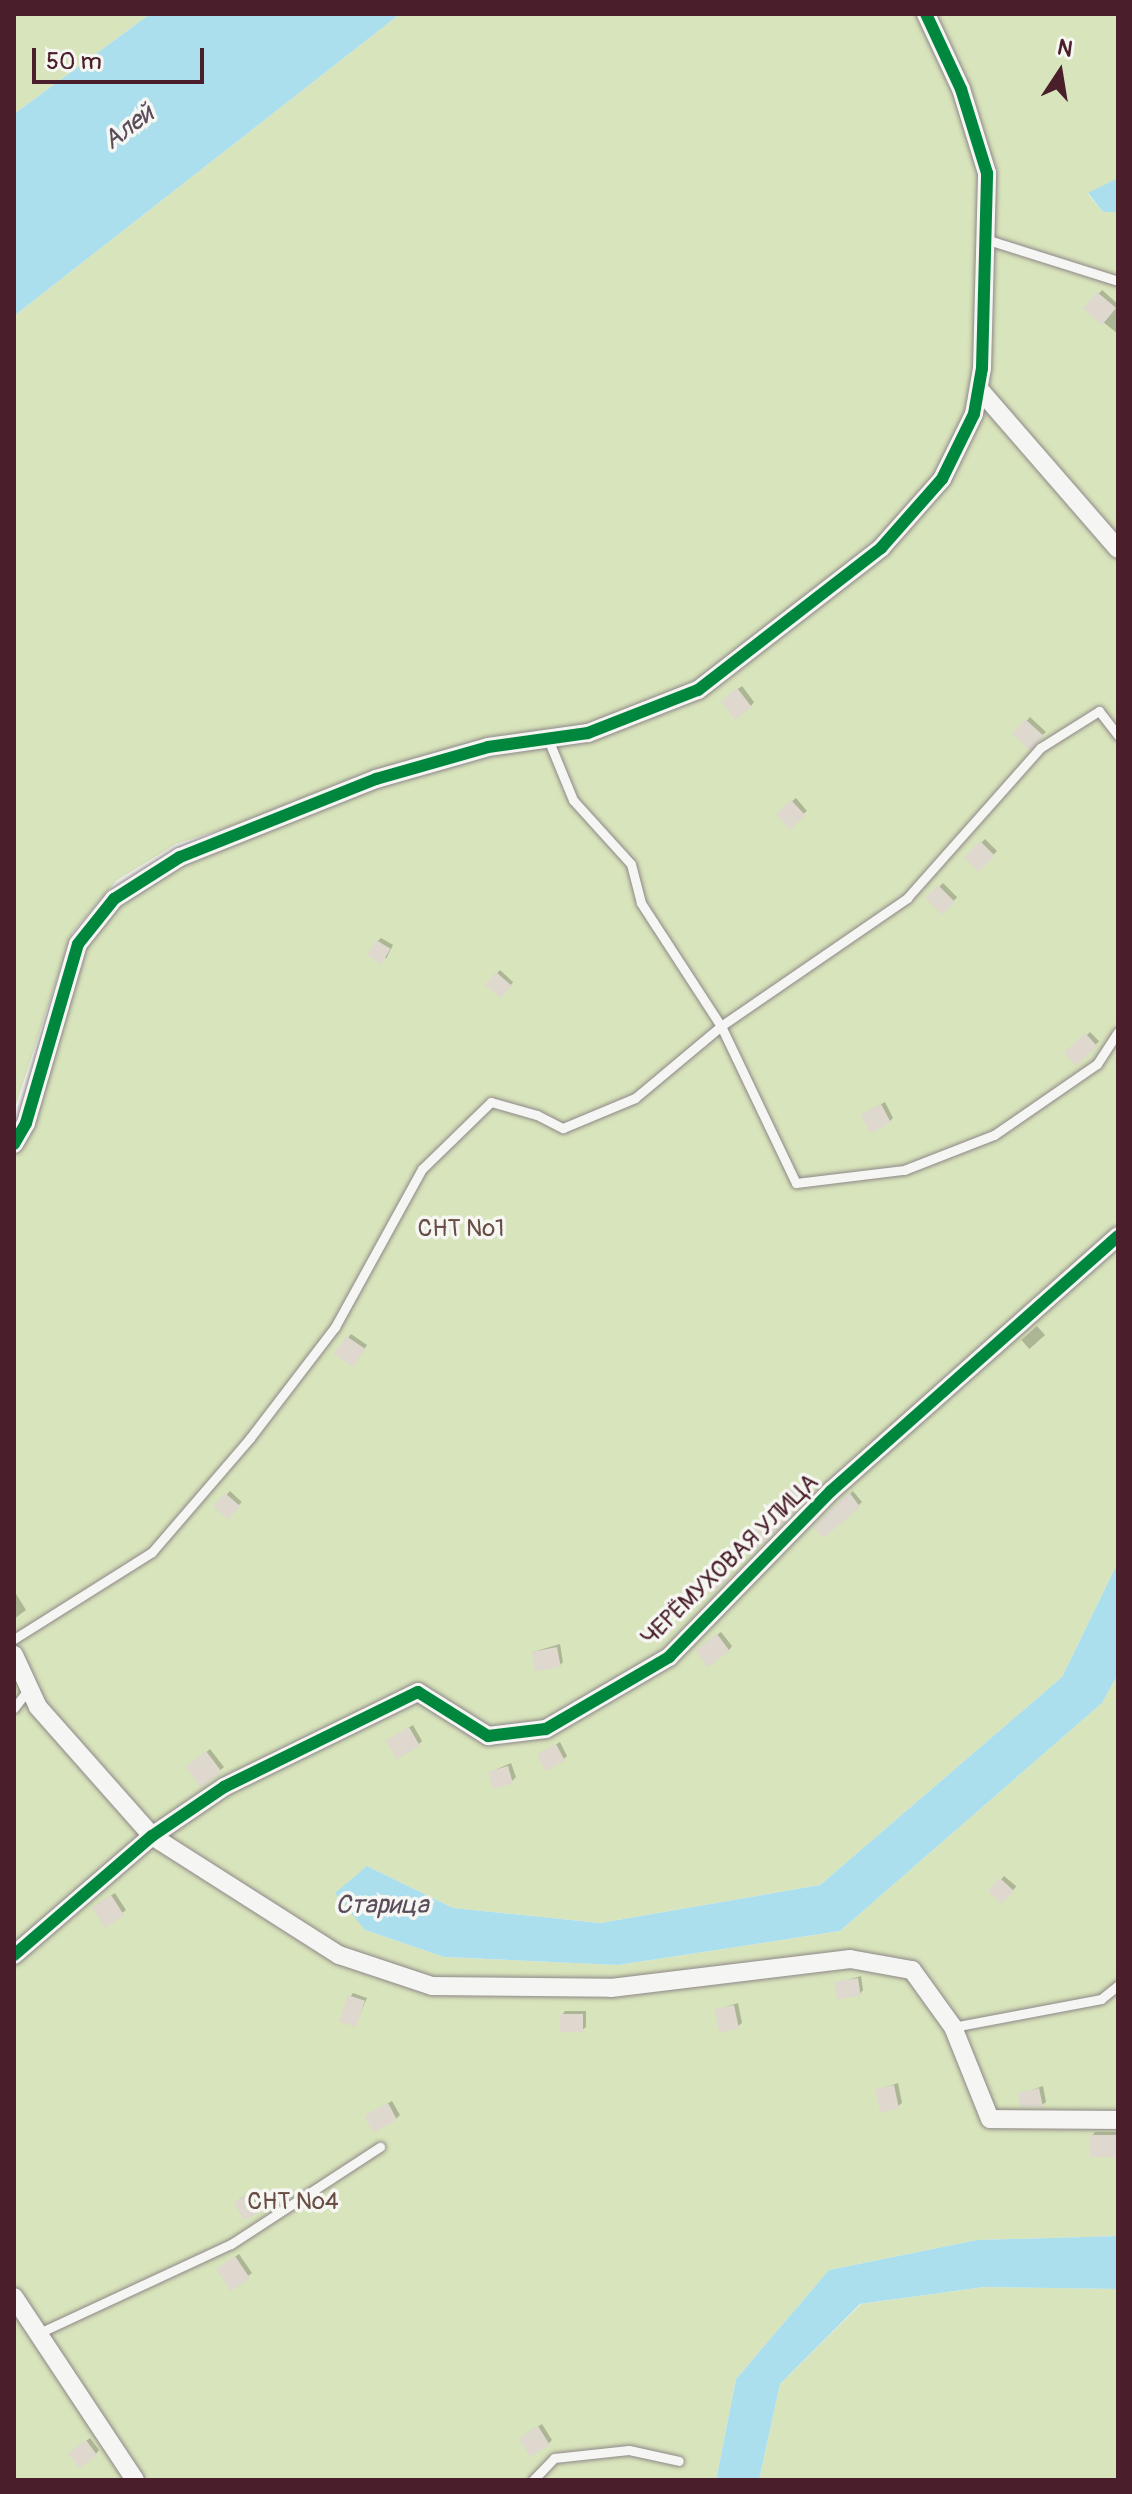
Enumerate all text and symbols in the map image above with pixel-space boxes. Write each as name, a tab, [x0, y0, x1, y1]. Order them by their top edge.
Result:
scale bar	[36, 32, 208, 82]
north arrow	[1020, 32, 1100, 112]
text: N	[1055, 33, 1075, 64]
text: 50 m	[46, 47, 102, 76]
water label: Алей	[97, 99, 161, 157]
park label: СНТ №1	[417, 1215, 505, 1243]
street label: ЧЕРЁМУХОВАЯ УЛИЦА	[635, 1468, 825, 1652]
water label: Старица	[335, 1890, 429, 1922]
park label: СНТ №4	[247, 2188, 339, 2216]

